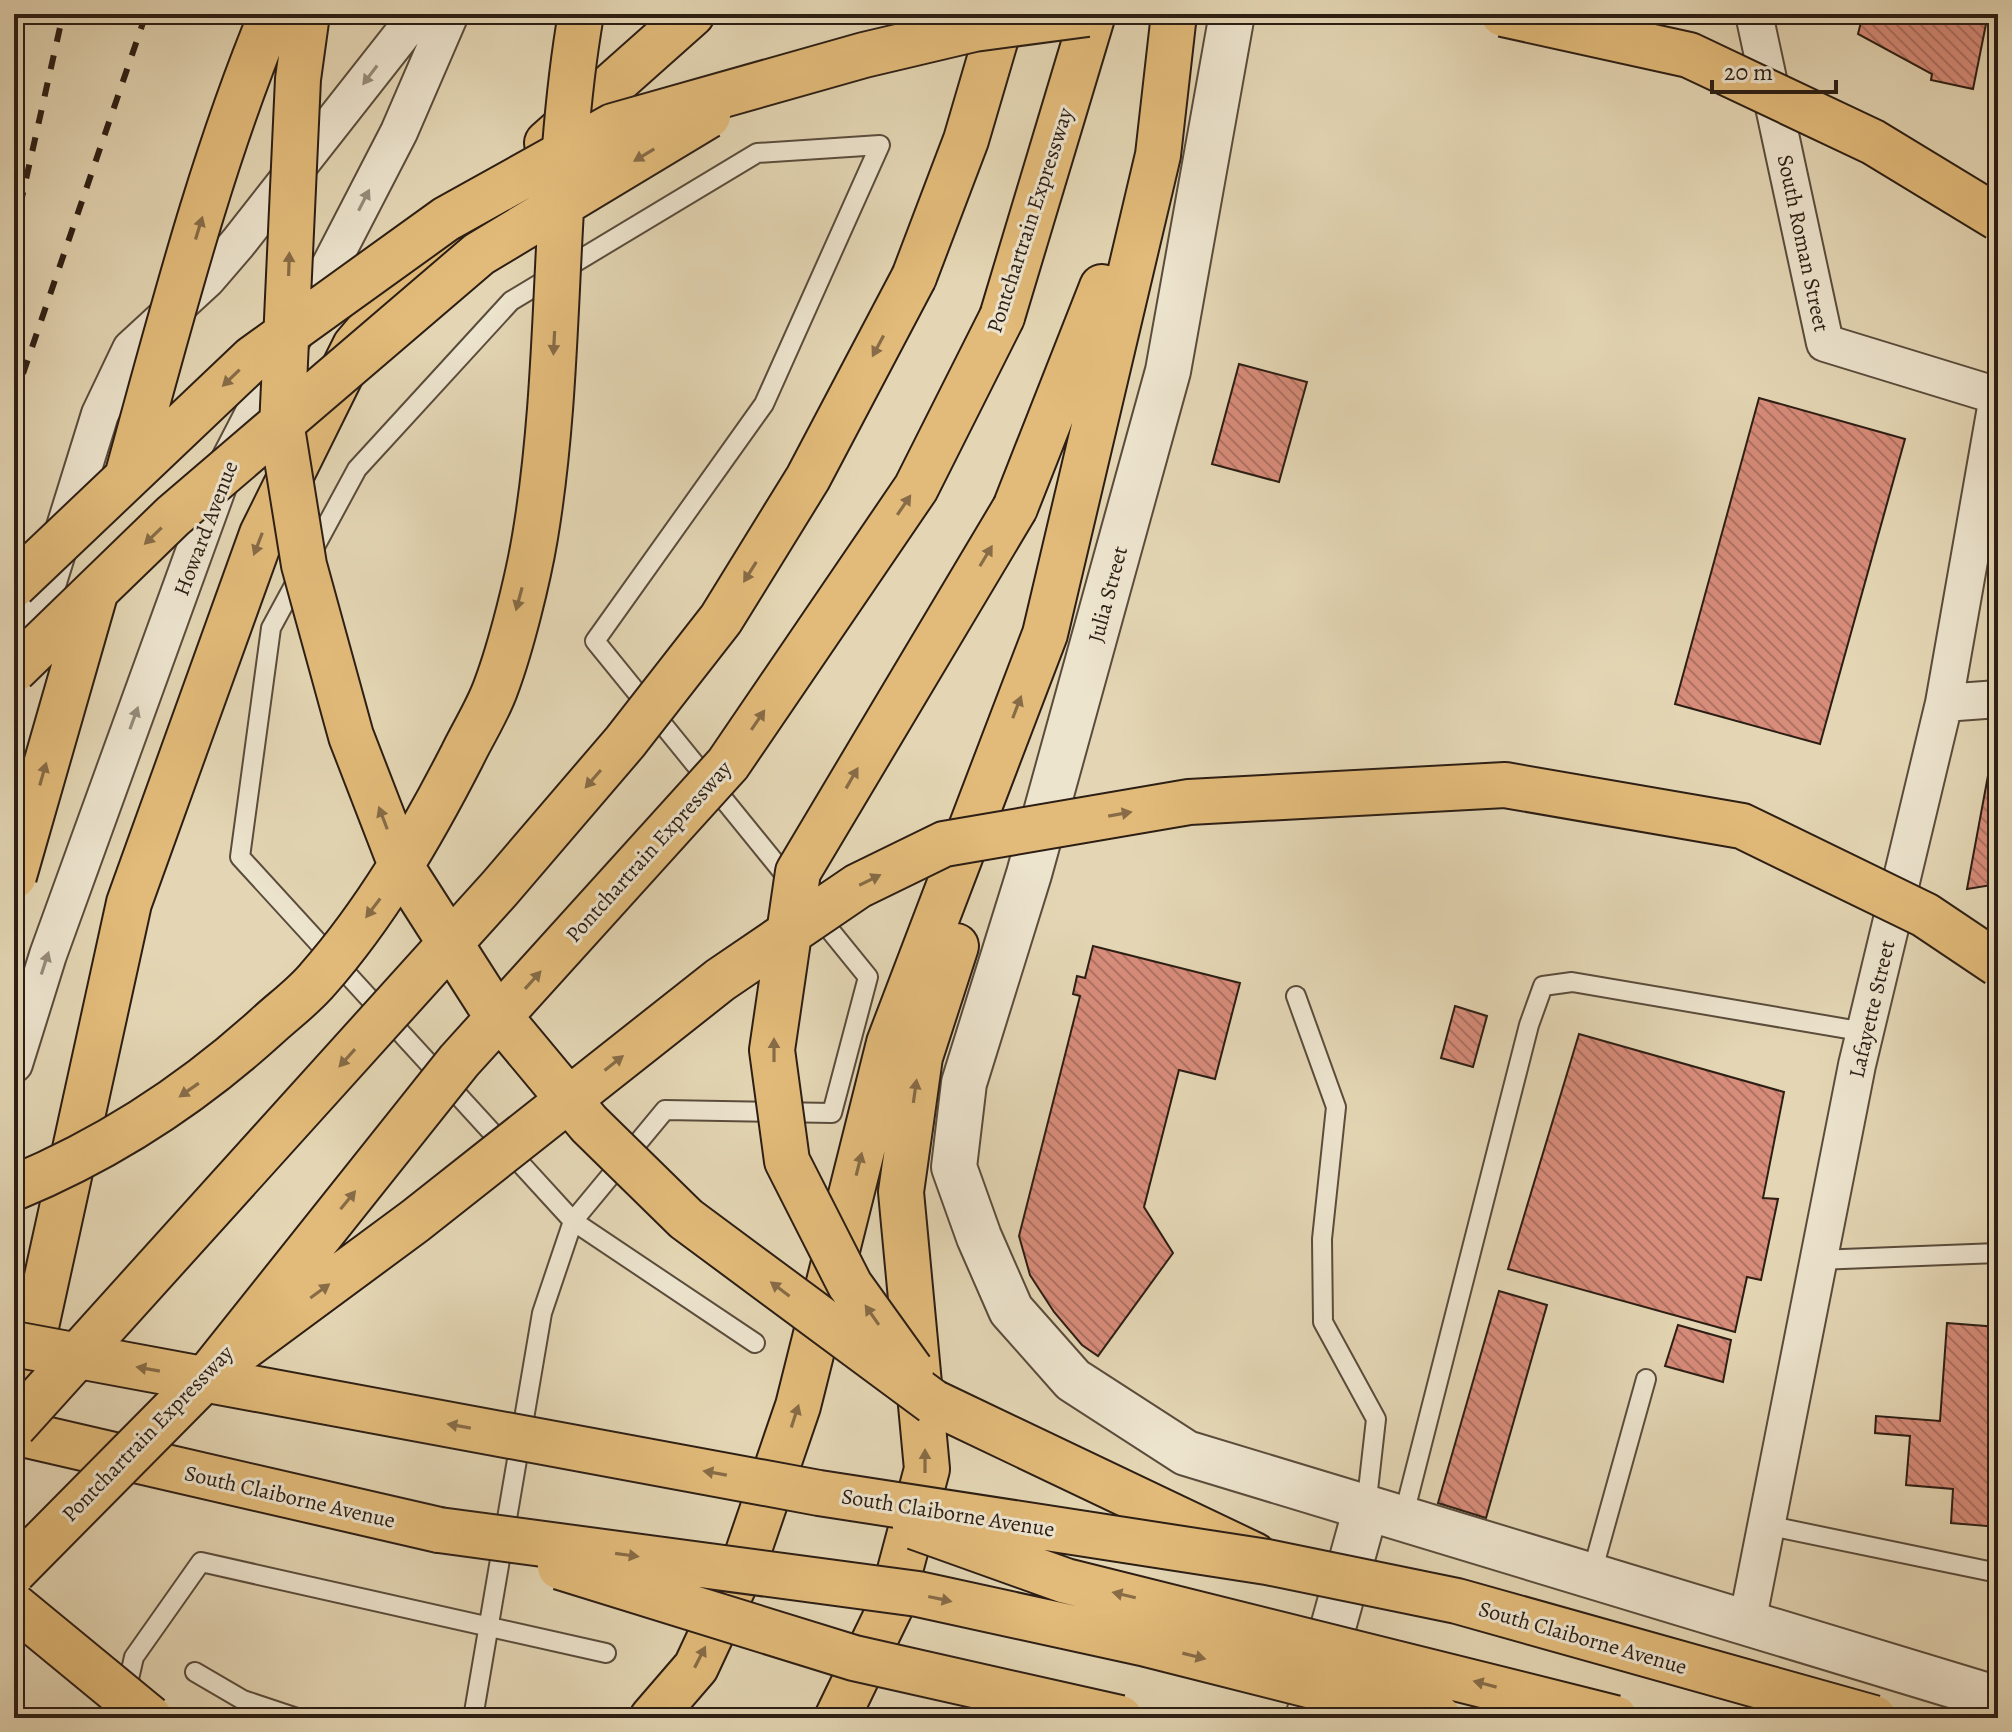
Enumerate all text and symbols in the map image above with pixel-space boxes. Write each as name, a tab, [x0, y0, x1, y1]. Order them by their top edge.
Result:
scale bar	[1712, 44, 1836, 94]
text: 20 m	[1724, 56, 1773, 88]
one-way arrow	[363, 65, 379, 85]
street label: Pontchartrain Expressway	[979, 104, 1081, 337]
one-way arrow	[633, 147, 655, 161]
street label: South Roman Street	[1770, 152, 1836, 334]
one-way arrow	[358, 189, 371, 212]
one-way arrow	[193, 215, 206, 239]
one-way arrow	[282, 251, 295, 276]
one-way arrow	[548, 331, 561, 356]
one-way arrow	[871, 334, 884, 357]
one-way arrow	[222, 369, 241, 387]
street label: Howard Avenue	[166, 457, 245, 600]
one-way arrow	[896, 495, 911, 516]
one-way arrow	[143, 527, 162, 545]
one-way arrow	[252, 532, 264, 556]
street label: Julia Street	[1081, 543, 1135, 646]
one-way arrow	[979, 545, 993, 567]
one-way arrow	[743, 561, 757, 583]
one-way arrow	[513, 587, 525, 612]
one-way arrow	[1011, 695, 1024, 719]
one-way arrow	[128, 706, 141, 730]
one-way arrow	[750, 710, 765, 731]
street label: Pontchartrain Expressway	[559, 754, 739, 949]
one-way arrow	[37, 761, 50, 785]
one-way arrow	[845, 767, 859, 790]
one-way arrow	[585, 769, 602, 789]
one-way arrow	[376, 806, 389, 830]
one-way arrow	[1107, 807, 1132, 820]
one-way arrow	[859, 873, 882, 887]
one-way arrow	[365, 898, 381, 918]
street label: Lafayette Street	[1842, 937, 1902, 1081]
one-way arrow	[40, 950, 52, 974]
one-way arrow	[523, 970, 541, 989]
one-way arrow	[768, 1037, 780, 1062]
one-way arrow	[339, 1047, 356, 1067]
one-way arrow	[604, 1056, 624, 1072]
one-way arrow	[909, 1078, 922, 1103]
one-way arrow	[178, 1082, 200, 1098]
one-way arrow	[853, 1151, 866, 1176]
one-way arrow	[339, 1190, 355, 1210]
one-way arrow	[770, 1281, 791, 1297]
one-way arrow	[309, 1284, 330, 1299]
one-way arrow	[864, 1304, 880, 1326]
street label: Pontchartrain Expressway	[55, 1339, 240, 1529]
one-way arrow	[136, 1362, 161, 1374]
one-way arrow	[789, 1403, 801, 1427]
one-way arrow	[446, 1419, 471, 1432]
one-way arrow	[919, 1448, 931, 1473]
street label: South Claiborne Avenue	[181, 1458, 398, 1536]
one-way arrow	[702, 1467, 727, 1479]
street label: South Claiborne Avenue	[839, 1481, 1057, 1545]
one-way arrow	[615, 1549, 640, 1562]
one-way arrow	[1112, 1588, 1137, 1600]
one-way arrow	[928, 1593, 953, 1606]
street label: South Claiborne Avenue	[1475, 1594, 1690, 1682]
one-way arrow	[693, 1646, 706, 1669]
one-way arrow	[1181, 1650, 1206, 1662]
one-way arrow	[1473, 1677, 1497, 1690]

